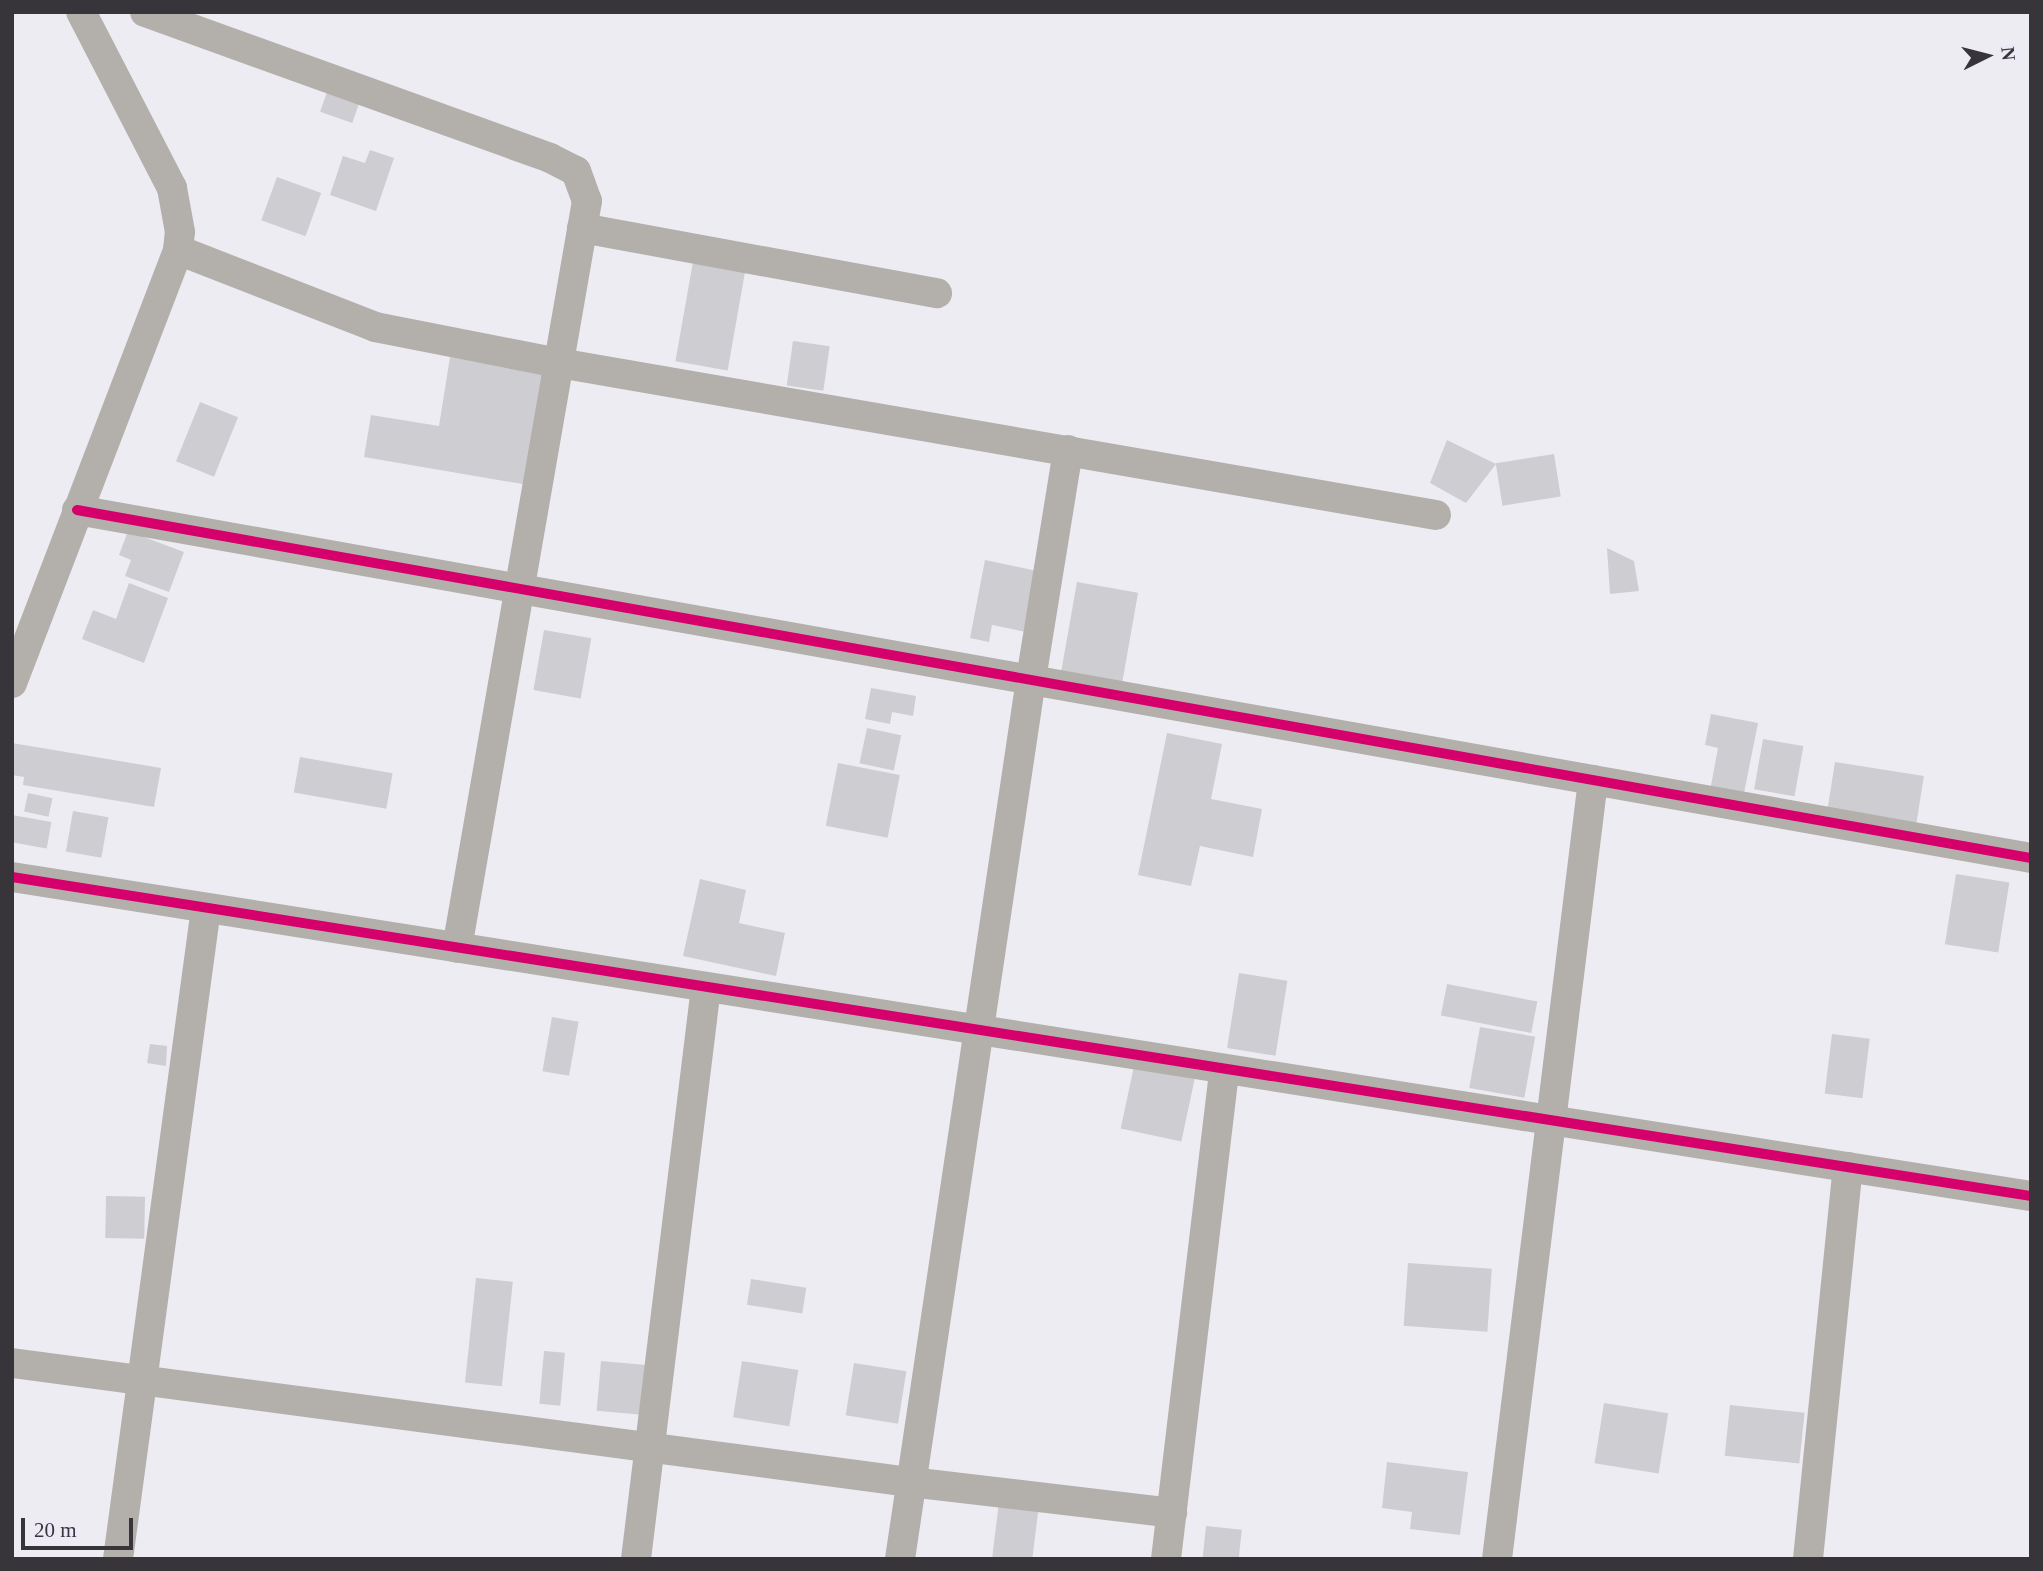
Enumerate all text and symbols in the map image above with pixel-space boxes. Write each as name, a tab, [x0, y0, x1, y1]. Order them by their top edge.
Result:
north arrow	[1952, 21, 2022, 91]
text: N	[1997, 46, 2020, 62]
scale bar	[24, 1504, 136, 1548]
text: 20 m	[34, 1518, 77, 1542]

